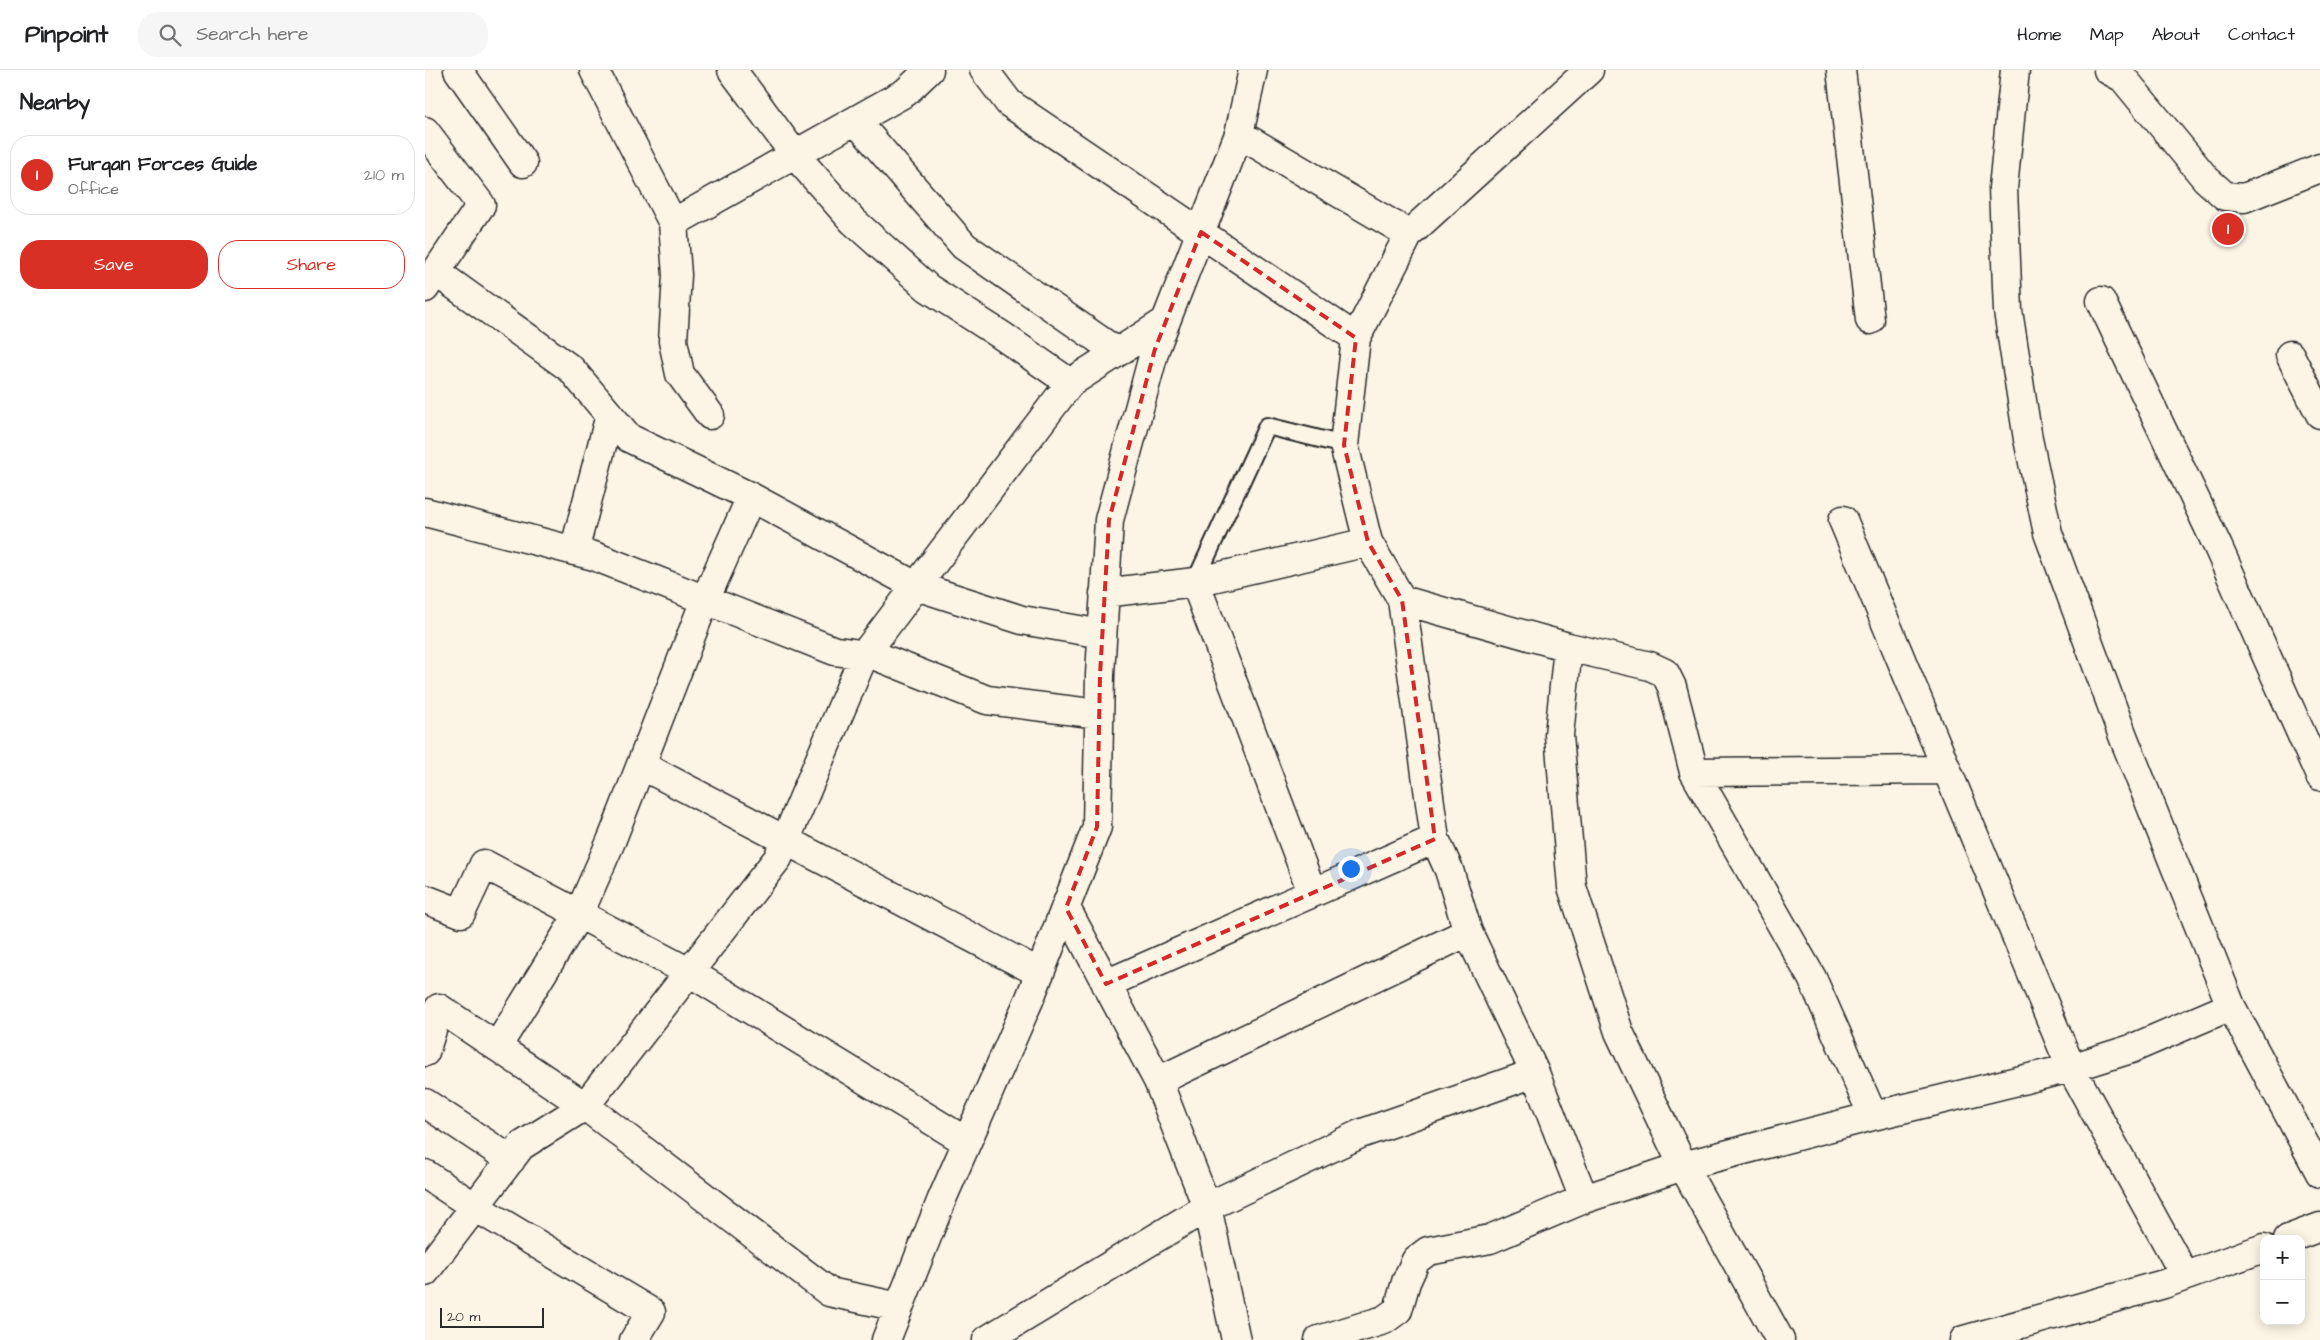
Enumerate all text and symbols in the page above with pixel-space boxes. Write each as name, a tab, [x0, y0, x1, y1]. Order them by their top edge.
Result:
search box	[138, 12, 488, 57]
text: Pinpoint	[25, 18, 108, 52]
icon: search	[156, 21, 184, 49]
text: Search here	[196, 21, 308, 48]
text: Home	[2017, 22, 2062, 47]
text: Map	[2090, 22, 2124, 47]
text: About	[2152, 22, 2200, 47]
text: Contact	[2228, 22, 2295, 47]
text: Nearby	[20, 88, 90, 117]
text: Furqan Forces Guide	[68, 151, 257, 178]
text: 1	[36, 164, 38, 186]
text: 210 m	[364, 164, 404, 186]
text: Office	[68, 178, 119, 200]
pin: 1	[2212, 210, 2244, 248]
button: Save	[20, 240, 208, 289]
button: Share	[218, 240, 405, 289]
your location	[1338, 856, 1364, 882]
map controls	[2260, 1235, 2305, 1325]
button: +	[2260, 1235, 2305, 1280]
button: −	[2260, 1280, 2305, 1325]
scale bar	[440, 1305, 544, 1328]
text: 20 m	[447, 1307, 480, 1327]

